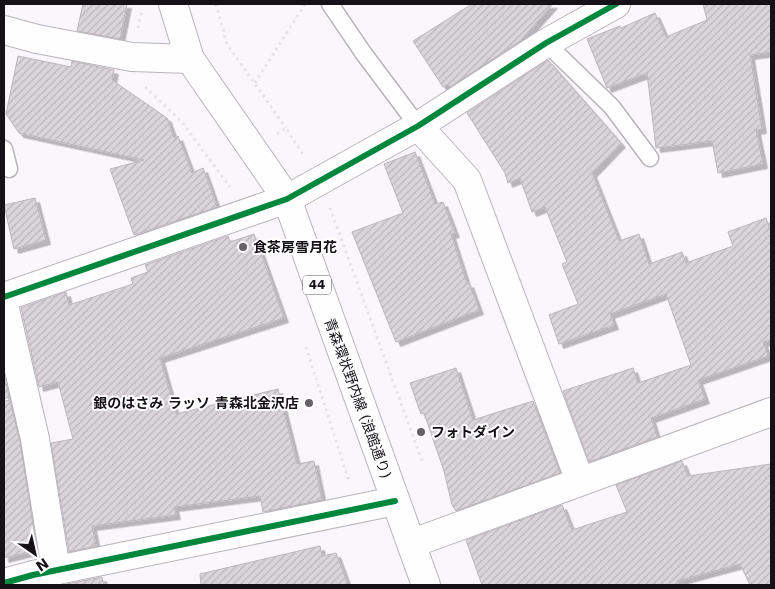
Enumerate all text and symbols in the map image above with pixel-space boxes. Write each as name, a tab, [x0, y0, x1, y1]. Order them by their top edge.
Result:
place label: 食茶房雪月花	[253, 239, 337, 255]
marker: 食茶房雪月花	[237, 241, 249, 253]
road number: 44	[303, 276, 331, 294]
street label: 青森環状野内線 (浪館通り)	[322, 316, 394, 480]
place label: 銀のはさみ ラッソ 青森北金沢店	[93, 395, 299, 411]
marker: 銀のはさみ ラッソ 青森北金沢店	[303, 397, 315, 409]
place label: フォトダイン	[431, 424, 515, 440]
marker: フォトダイン	[415, 426, 427, 438]
north arrow	[10, 529, 60, 579]
text: N	[33, 555, 52, 575]

